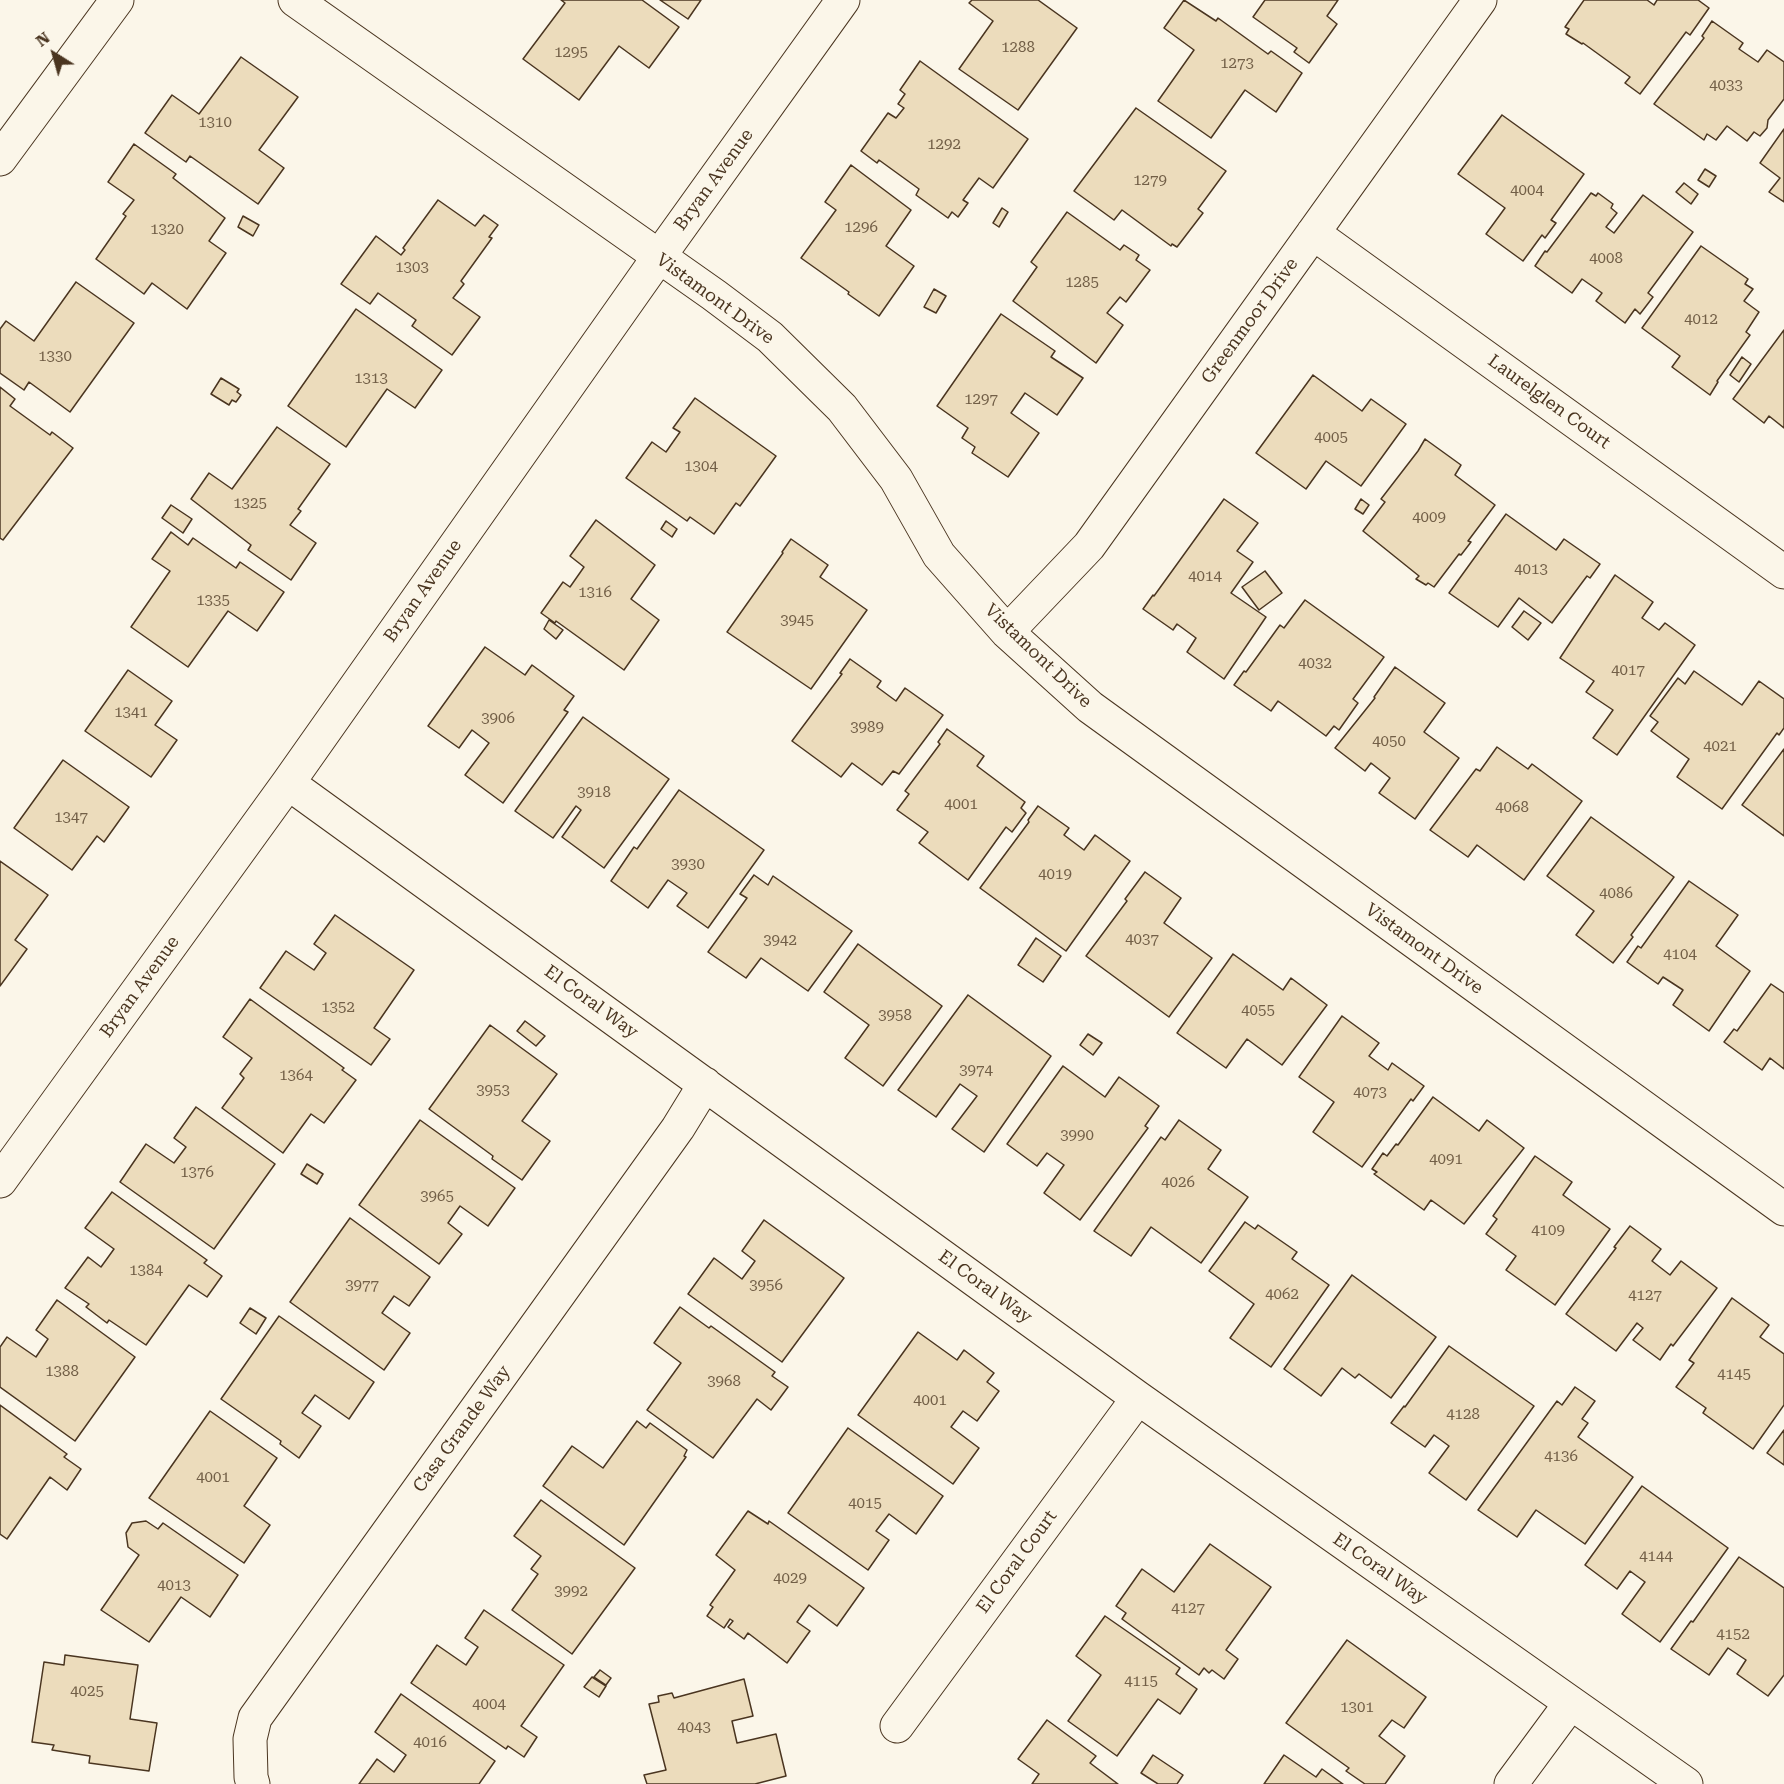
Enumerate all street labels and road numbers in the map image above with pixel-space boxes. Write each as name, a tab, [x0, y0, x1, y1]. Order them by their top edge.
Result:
street label: Bryan Avenue	[670, 125, 758, 235]
street label: Vistamont Drive	[652, 249, 778, 349]
street label: Greenmoor Drive	[1197, 254, 1303, 388]
street label: Laurelglen Court	[1484, 350, 1614, 454]
street label: Bryan Avenue	[380, 535, 466, 647]
street label: Vistamont Drive	[980, 599, 1096, 713]
street label: Vistamont Drive	[1361, 899, 1487, 999]
street label: Bryan Avenue	[96, 932, 184, 1042]
street label: El Coral Way	[540, 961, 642, 1043]
street label: El Coral Way	[934, 1246, 1036, 1328]
street label: Casa Grande Way	[409, 1361, 515, 1497]
street label: El Coral Court	[972, 1506, 1062, 1618]
street label: El Coral Way	[1329, 1529, 1431, 1609]

